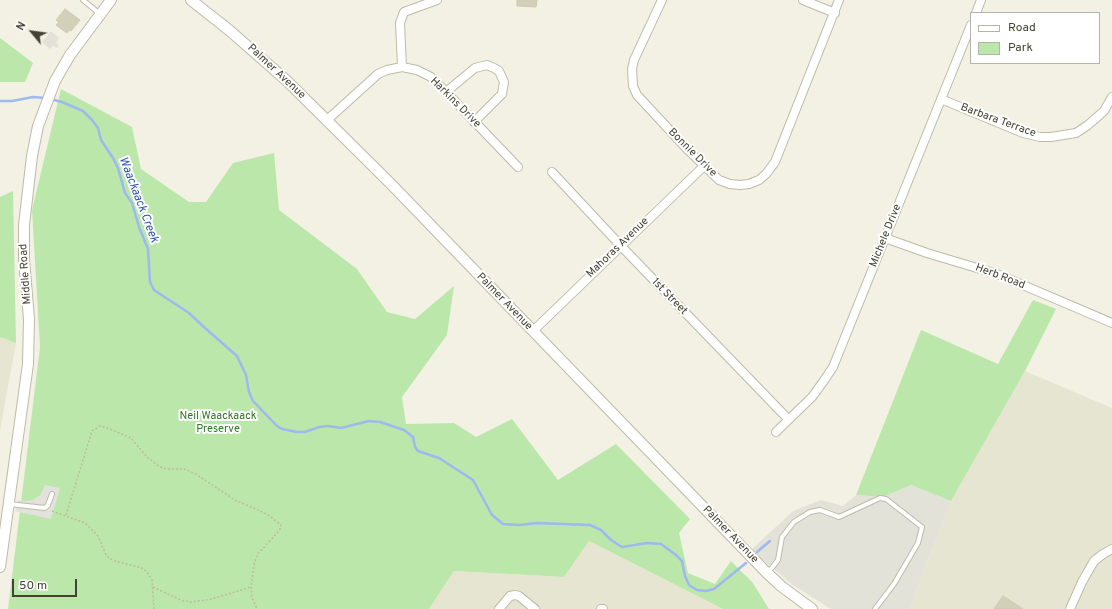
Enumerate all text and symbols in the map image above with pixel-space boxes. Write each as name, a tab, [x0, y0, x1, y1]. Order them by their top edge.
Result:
north arrow	[12, 12, 52, 52]
legend	[970, 12, 1100, 64]
text: N	[13, 19, 30, 33]
text: Road	[1008, 20, 1036, 36]
text: Park	[1008, 40, 1033, 56]
street label: Palmer Avenue	[244, 42, 308, 102]
street label: Harkins Drive	[427, 75, 483, 131]
street label: Barbara Terrace	[958, 101, 1038, 141]
street label: Bonnie Drive	[665, 126, 719, 180]
water label: Waackaack Creek	[115, 155, 161, 245]
street label: Michele Drive	[867, 203, 905, 269]
street label: Mahoras Avenue	[584, 215, 652, 281]
street label: Middle Road	[17, 243, 35, 305]
street label: Herb Road	[973, 261, 1027, 293]
street label: Palmer Avenue	[473, 271, 535, 333]
street label: 1st Street	[648, 276, 690, 318]
park label: Neil Waackaack Preserve	[180, 410, 256, 436]
street label: Palmer Avenue	[699, 504, 761, 566]
scale bar	[14, 571, 79, 597]
text: 50 m	[19, 578, 47, 594]

